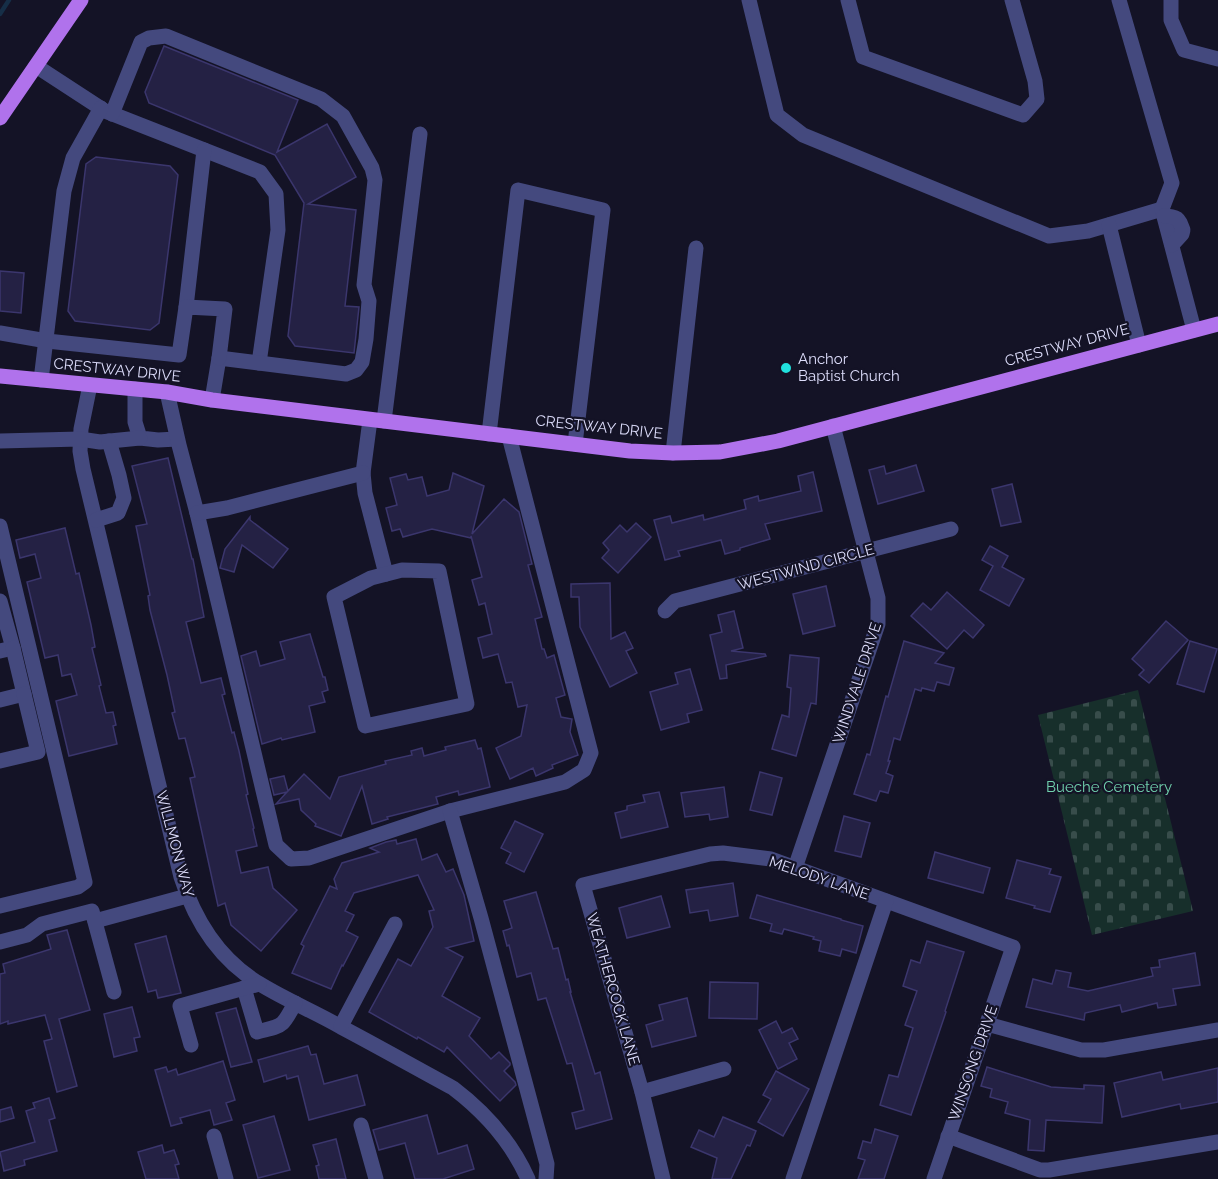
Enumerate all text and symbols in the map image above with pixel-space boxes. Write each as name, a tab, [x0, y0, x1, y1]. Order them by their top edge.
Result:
street label: CRESTWAY DRIVE	[1003, 320, 1131, 370]
place label: Anchor Baptist Church	[798, 350, 900, 385]
street label: CRESTWAY DRIVE	[53, 354, 181, 386]
marker: Anchor Baptist Church	[779, 361, 793, 375]
street label: CRESTWAY DRIVE	[535, 411, 663, 443]
street label: WESTWIND CIRCLE	[736, 540, 876, 594]
street label: WINDVALE DRIVE	[829, 620, 885, 746]
park label: Bueche Cemetery	[1046, 778, 1172, 796]
street label: WILLMON WAY	[152, 789, 198, 900]
street label: MELODY LANE	[767, 852, 871, 904]
street label: WEATHERCOCK LANE	[583, 911, 643, 1067]
street label: WINSONG DRIVE	[945, 1003, 1001, 1123]

